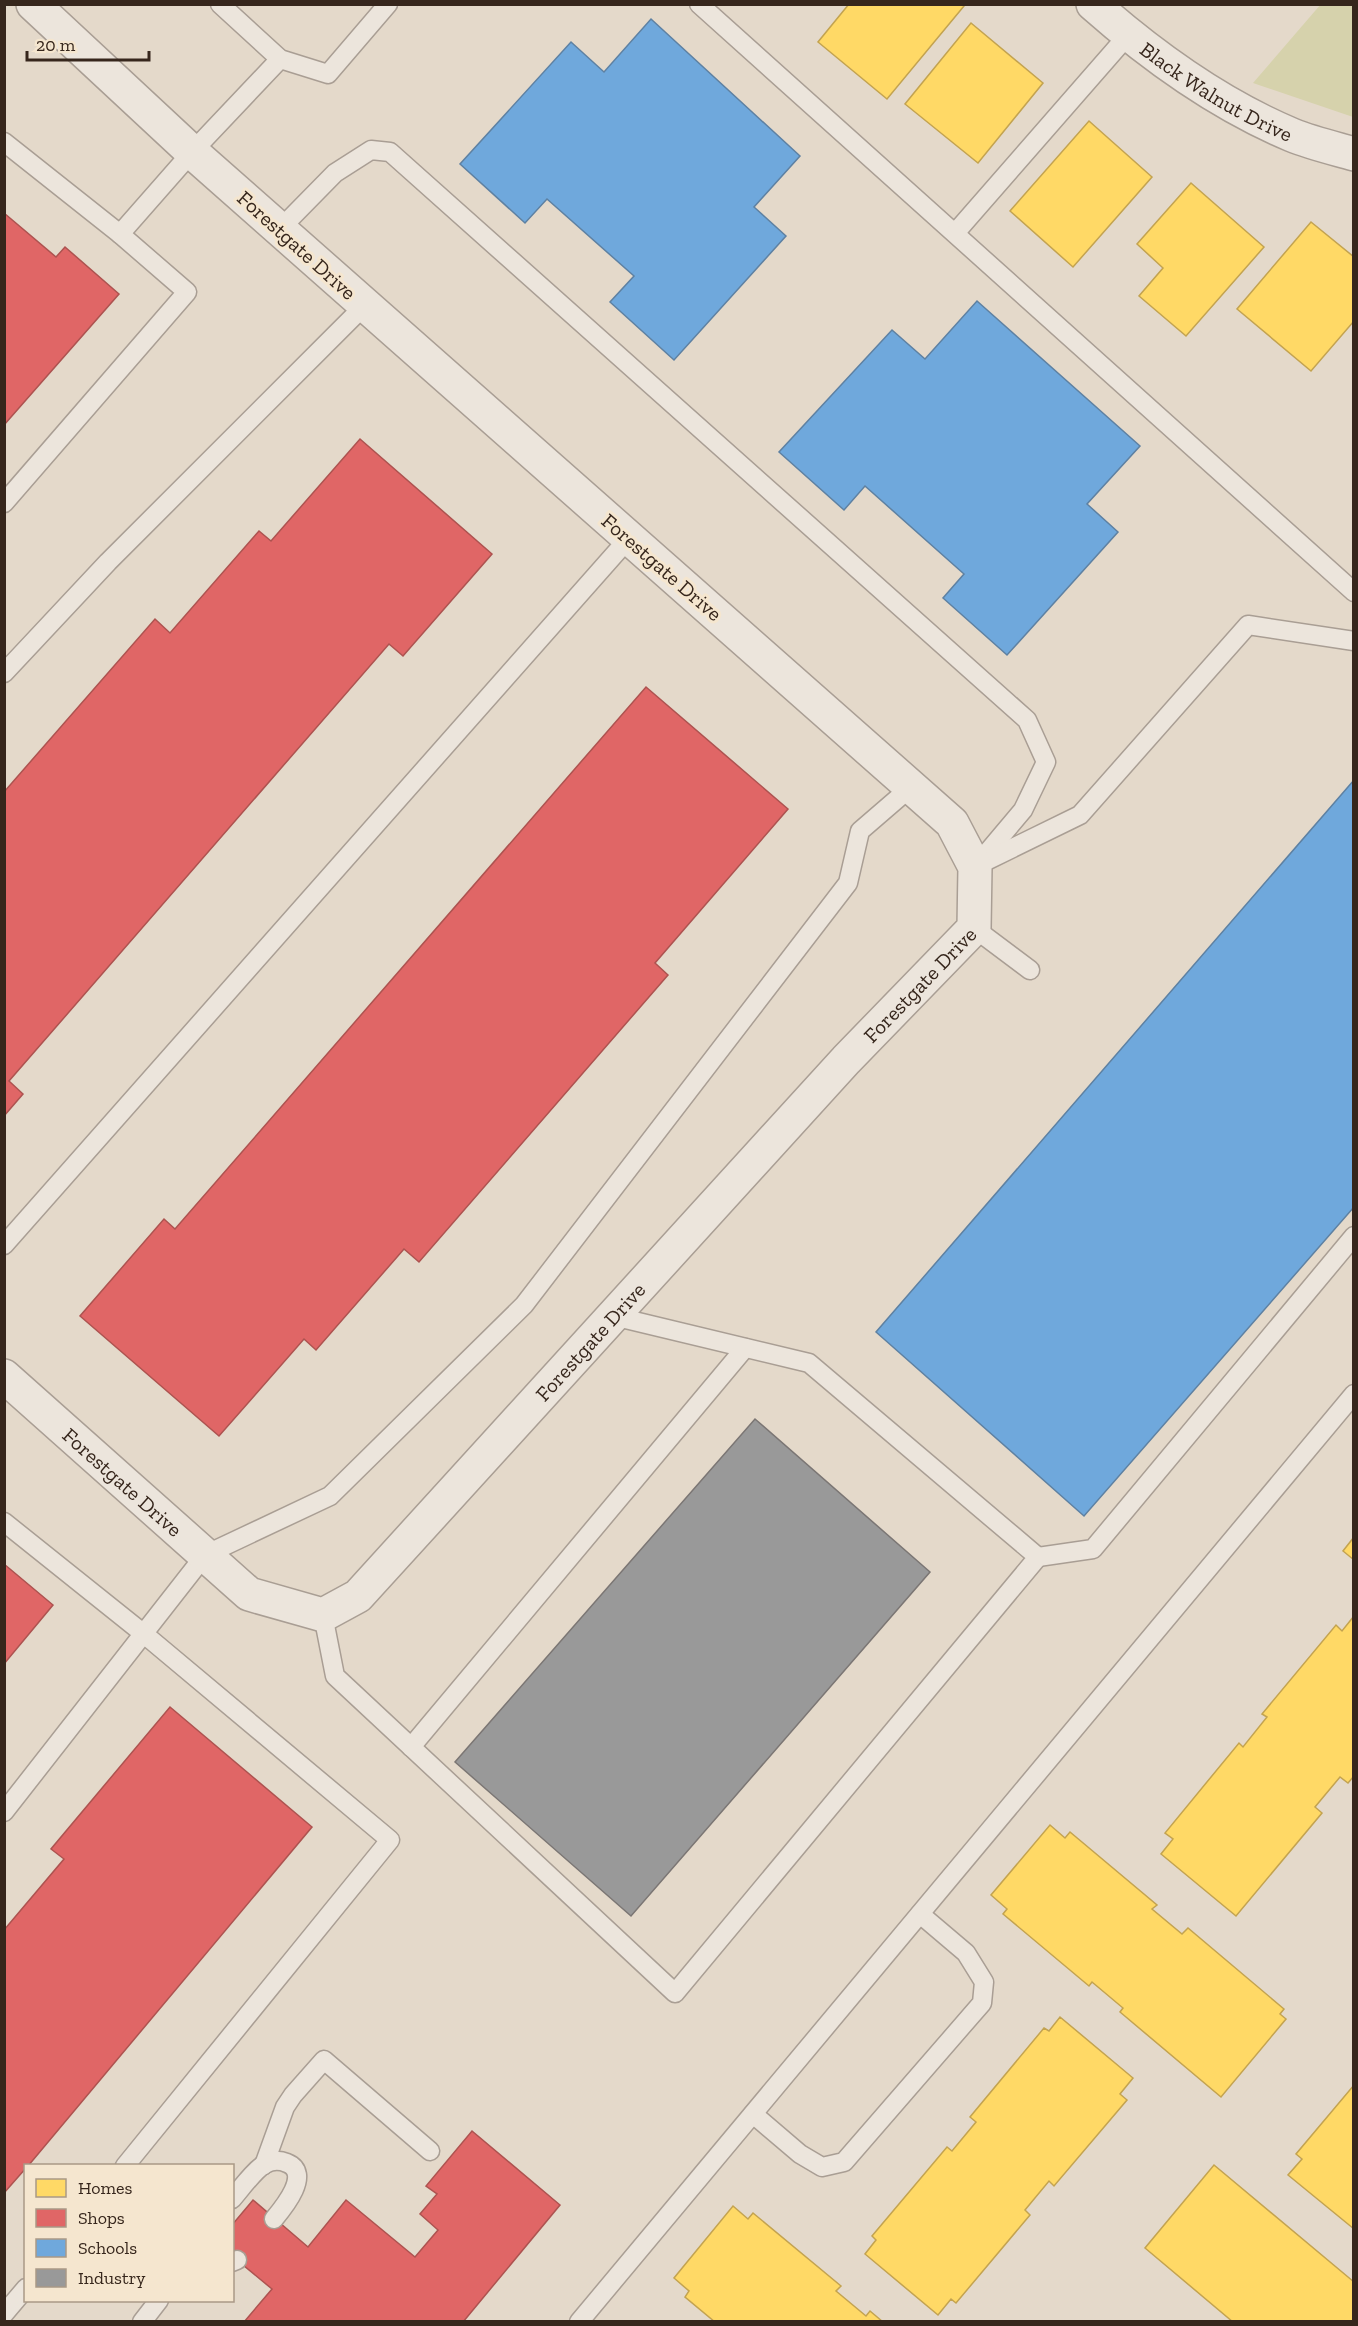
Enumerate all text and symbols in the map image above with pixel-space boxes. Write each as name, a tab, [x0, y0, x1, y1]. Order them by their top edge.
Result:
scale bar	[27, 24, 148, 62]
text: 20 m	[36, 34, 76, 56]
street label: Black Walnut Drive	[1136, 36, 1296, 146]
street label: Forestgate Drive	[232, 185, 362, 305]
street label: Forestgate Drive	[597, 508, 727, 626]
street label: Forestgate Drive	[858, 921, 981, 1047]
street label: Forestgate Drive	[530, 1277, 650, 1406]
street label: Forestgate Drive	[58, 1422, 188, 1541]
legend	[24, 2164, 234, 2302]
text: Homes	[78, 2177, 132, 2199]
text: Shops	[78, 2207, 125, 2229]
text: Schools	[78, 2237, 137, 2259]
text: Industry	[78, 2267, 146, 2289]

